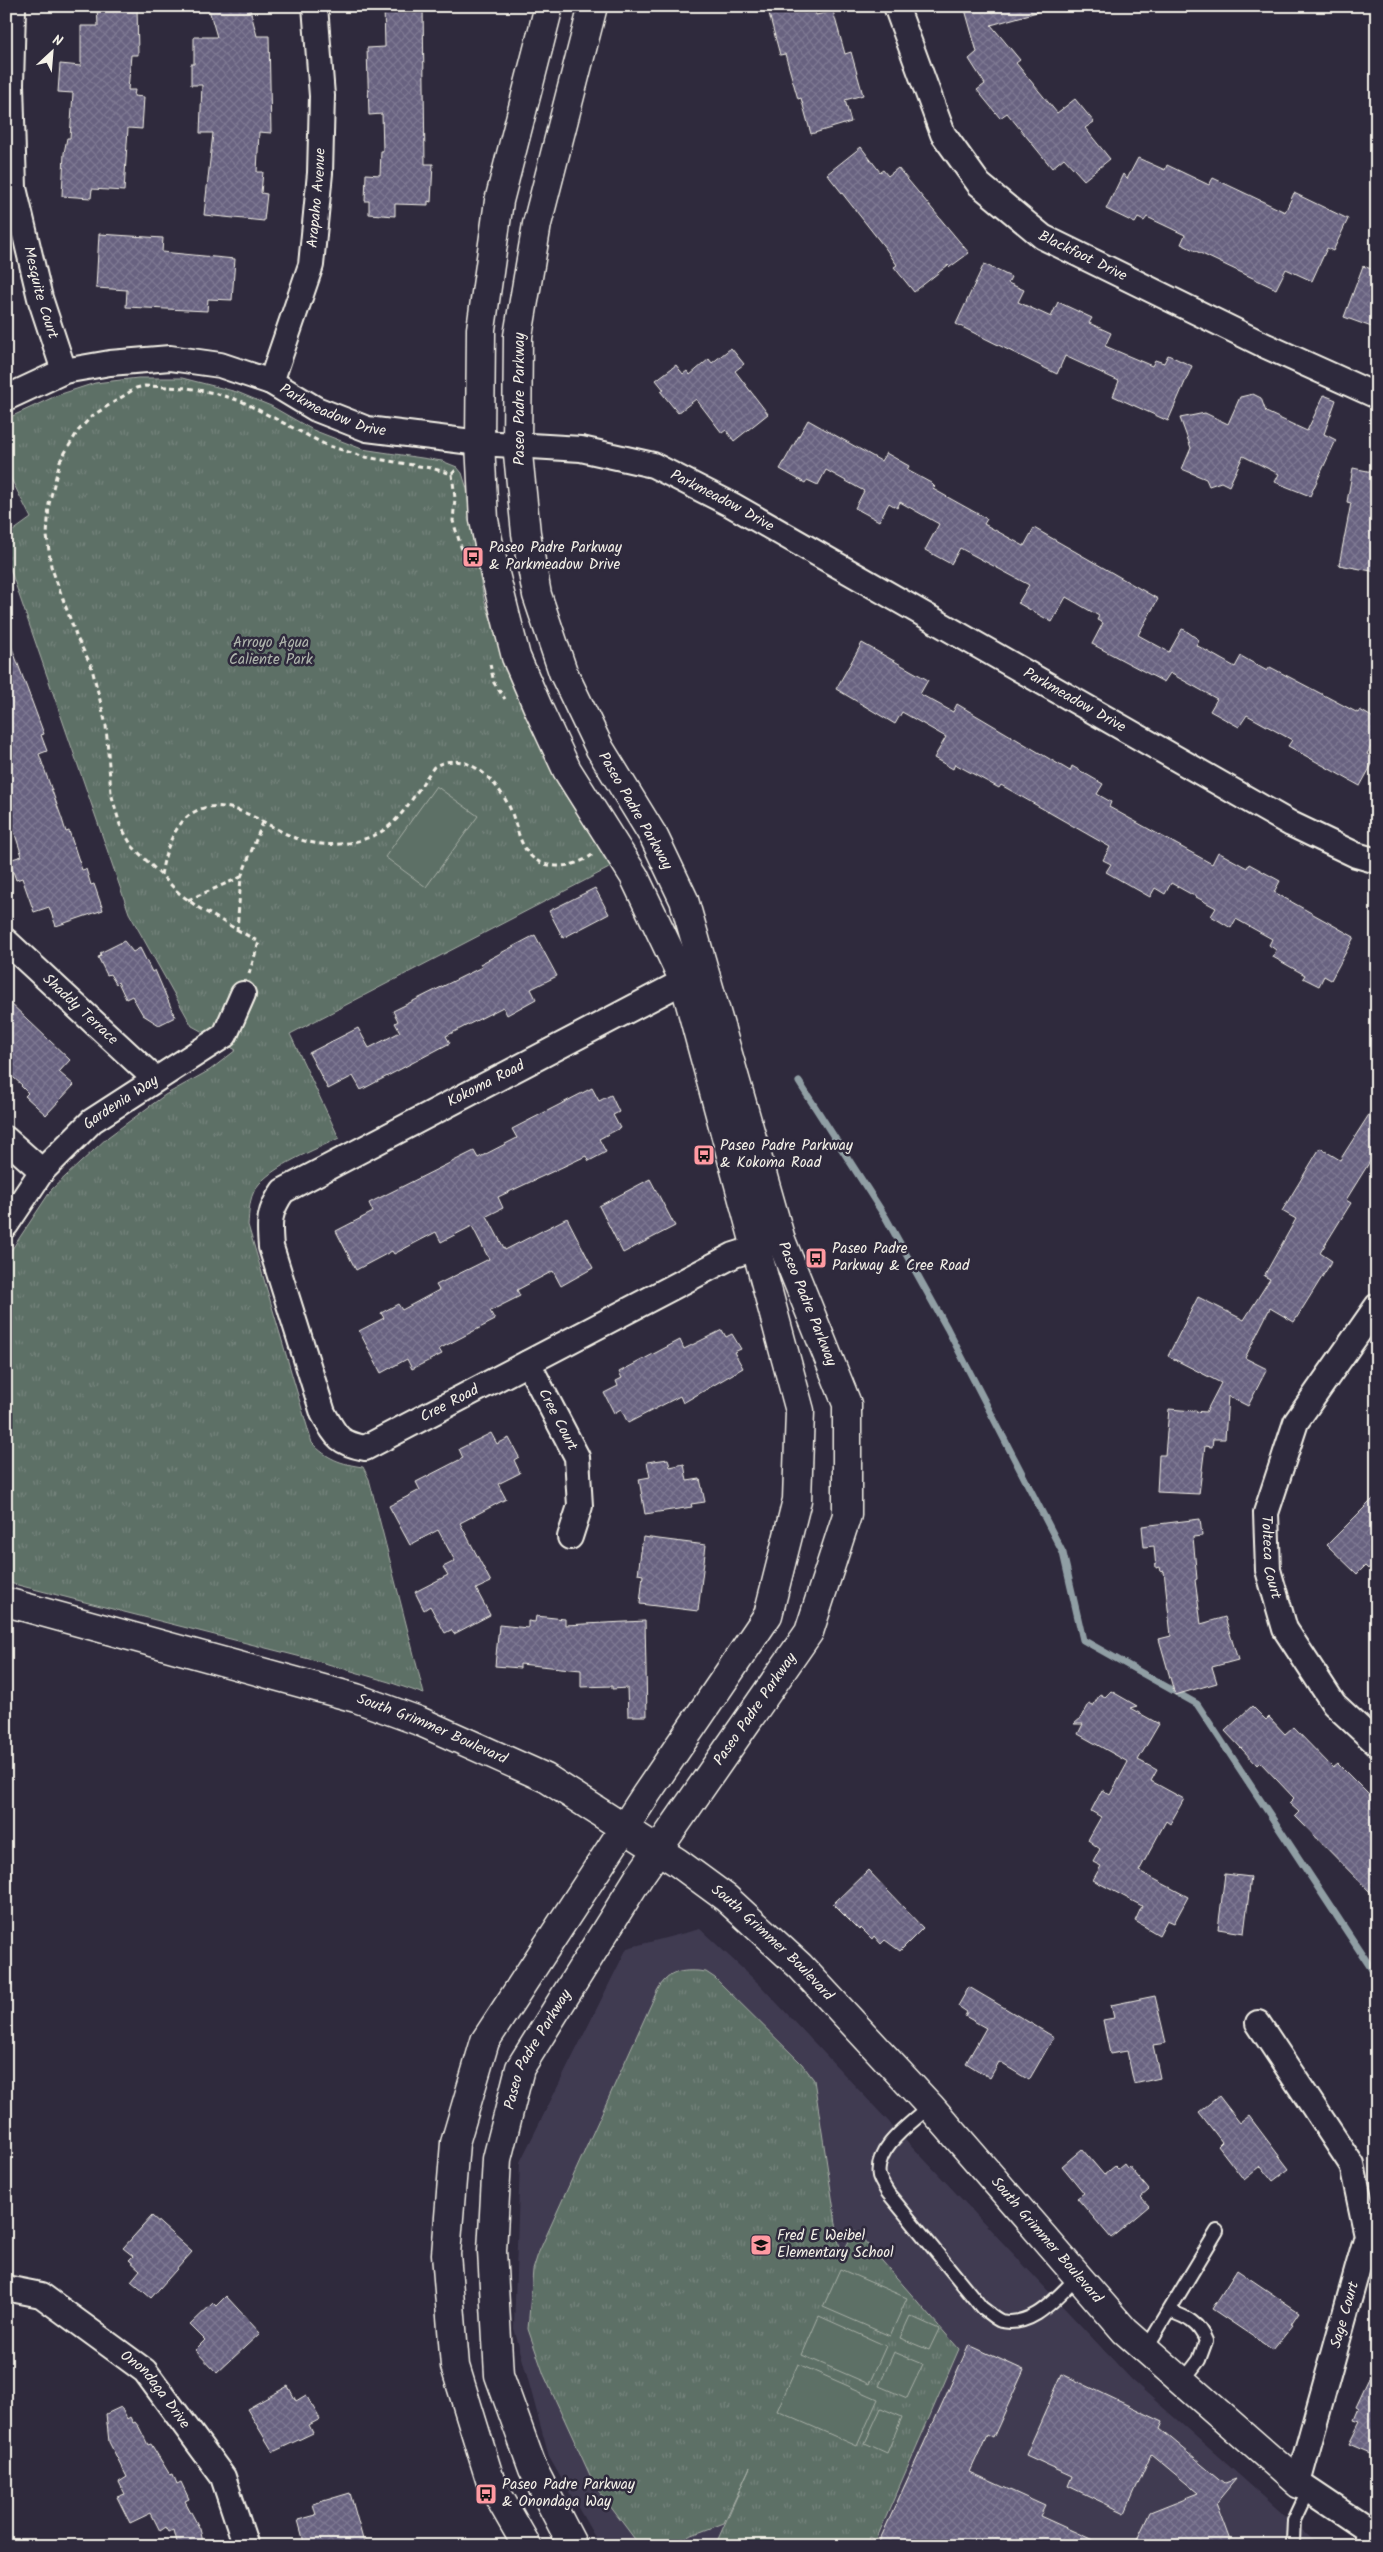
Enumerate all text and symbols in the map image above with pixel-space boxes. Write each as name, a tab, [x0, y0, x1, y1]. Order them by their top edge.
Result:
north arrow	[28, 28, 78, 78]
text: N	[48, 29, 66, 53]
street label: Arapaho Avenue	[301, 147, 333, 249]
street label: Blackfoot Drive	[1034, 224, 1131, 288]
street label: Mesquite Court	[16, 244, 65, 342]
street label: Paseo Padre Parkway	[508, 332, 532, 465]
street label: Parkmeadow Drive	[275, 378, 388, 443]
street label: Parkmeadow Drive	[666, 464, 779, 539]
place label: Paseo Padre Parkway & Parkmeadow Drive	[489, 536, 623, 577]
bus stop icon: Paseo Padre Parkway & Parkmeadow Drive	[461, 545, 485, 569]
park label: Arroyo Agua Caliente Park	[229, 631, 314, 672]
street label: Parkmeadow Drive	[1019, 662, 1130, 739]
street label: Paseo Padre Parkway	[591, 747, 679, 875]
street label: Shaddy Terrace	[37, 968, 124, 1051]
street label: Kokoma Road	[443, 1054, 530, 1114]
street label: Gardenia Way	[77, 1068, 164, 1136]
place label: Paseo Padre Parkway & Kokoma Road	[720, 1134, 854, 1175]
bus stop icon: Paseo Padre Parkway & Kokoma Road	[692, 1143, 716, 1167]
place label: Paseo Padre Parkway & Cree Road	[832, 1237, 970, 1278]
street label: Paseo Padre Parkway	[771, 1238, 843, 1371]
bus stop icon: Paseo Padre Parkway & Cree Road	[804, 1246, 828, 1270]
street label: Cree Road	[416, 1378, 484, 1429]
street label: Cree Court	[531, 1384, 584, 1455]
street label: Tolteca Court	[1254, 1515, 1288, 1602]
street label: Paseo Padre Parkway	[708, 1647, 804, 1771]
street label: South Grimmer Boulevard	[353, 1687, 512, 1771]
street label: South Grimmer Boulevard	[706, 1879, 839, 2007]
street label: Paseo Padre Parkway	[498, 1984, 579, 2112]
street label: South Grimmer Boulevard	[985, 2172, 1109, 2310]
place label: Fred E Weibel Elementary School	[777, 2224, 894, 2265]
school or university icon: Fred E Weibel Elementary School	[749, 2233, 773, 2257]
street label: Sage Court	[1324, 2279, 1366, 2351]
street label: Onondaga Drive	[115, 2344, 196, 2434]
place label: Paseo Padre Parkway & Onondaga Way	[502, 2473, 636, 2514]
bus stop icon: Paseo Padre Parkway & Onondaga Way	[474, 2482, 498, 2506]

